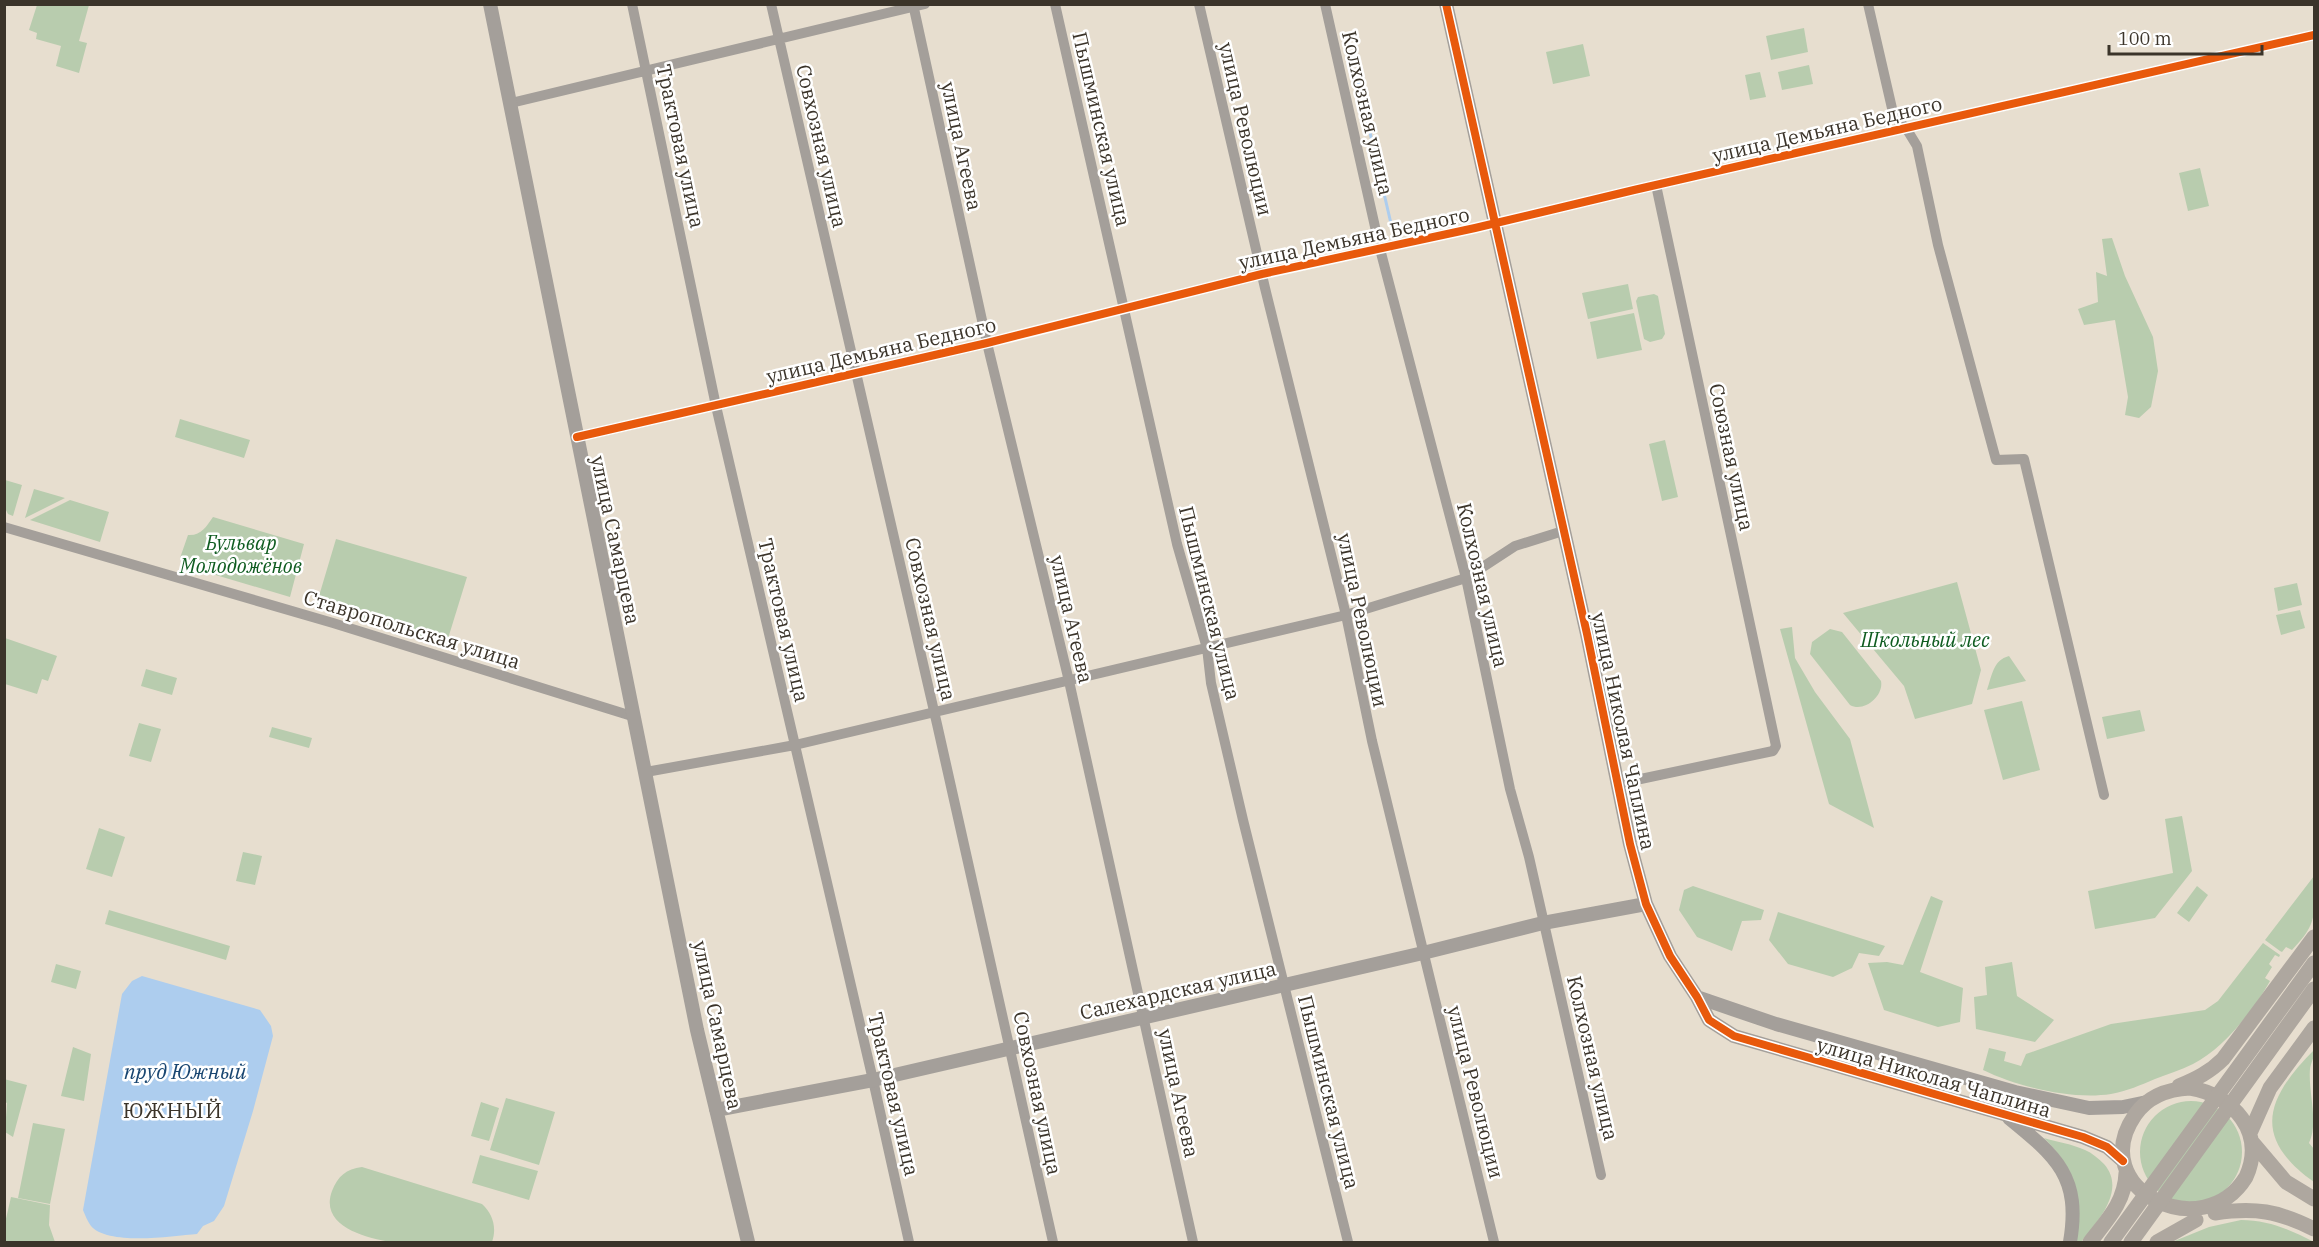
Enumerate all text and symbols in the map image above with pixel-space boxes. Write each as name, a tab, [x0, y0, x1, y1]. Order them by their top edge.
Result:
scale bar	[2109, 18, 2262, 56]
text: 100 m	[2118, 27, 2172, 50]
street label: Колхозная улица	[1336, 28, 1400, 198]
street label: Пышминская улица	[1066, 29, 1138, 229]
street label: улица Революции	[1213, 40, 1279, 218]
street label: Трактовая улица	[650, 62, 712, 231]
street label: Совхозная улица	[790, 62, 854, 230]
street label: улица Агеева	[935, 79, 989, 213]
street label: улица Демьяна Бедного	[1709, 89, 1945, 169]
street label: улица Демьяна Бедного	[1236, 200, 1472, 276]
street label: улица Демьяна Бедного	[763, 310, 999, 390]
street label: Союзная улица	[1703, 381, 1761, 533]
street label: улица Самарцева	[585, 453, 647, 627]
street label: Колхозная улица	[1451, 500, 1515, 670]
street label: Пышминская улица	[1173, 503, 1247, 703]
park label: Бульвар Молодожёнов	[179, 529, 302, 579]
street label: улица Революции	[1331, 530, 1395, 710]
street label: Совхозная улица	[899, 535, 963, 703]
street label: Трактовая улица	[752, 536, 816, 704]
street label: улица Агеева	[1044, 552, 1100, 686]
street label: Ставропольская улица	[300, 583, 524, 675]
street label: улица Николая Чаплина	[1586, 610, 1662, 853]
park label: Школьный лес	[1859, 626, 1990, 653]
street label: улица Самарцева	[687, 938, 749, 1112]
street label: Салехардская улица	[1077, 954, 1279, 1026]
street label: Колхозная улица	[1561, 973, 1625, 1143]
street label: Пышминская улица	[1292, 992, 1366, 1192]
street label: улица Революции	[1441, 1003, 1511, 1181]
street label: Совхозная улица	[1007, 1009, 1069, 1177]
street label: Трактовая улица	[862, 1010, 926, 1178]
street label: улица Агеева	[1152, 1026, 1206, 1160]
street label: улица Николая Чаплина	[1814, 1031, 2054, 1123]
water label: пруд Южный	[124, 1057, 246, 1085]
district label: ЮЖНЫЙ	[123, 1096, 223, 1124]

